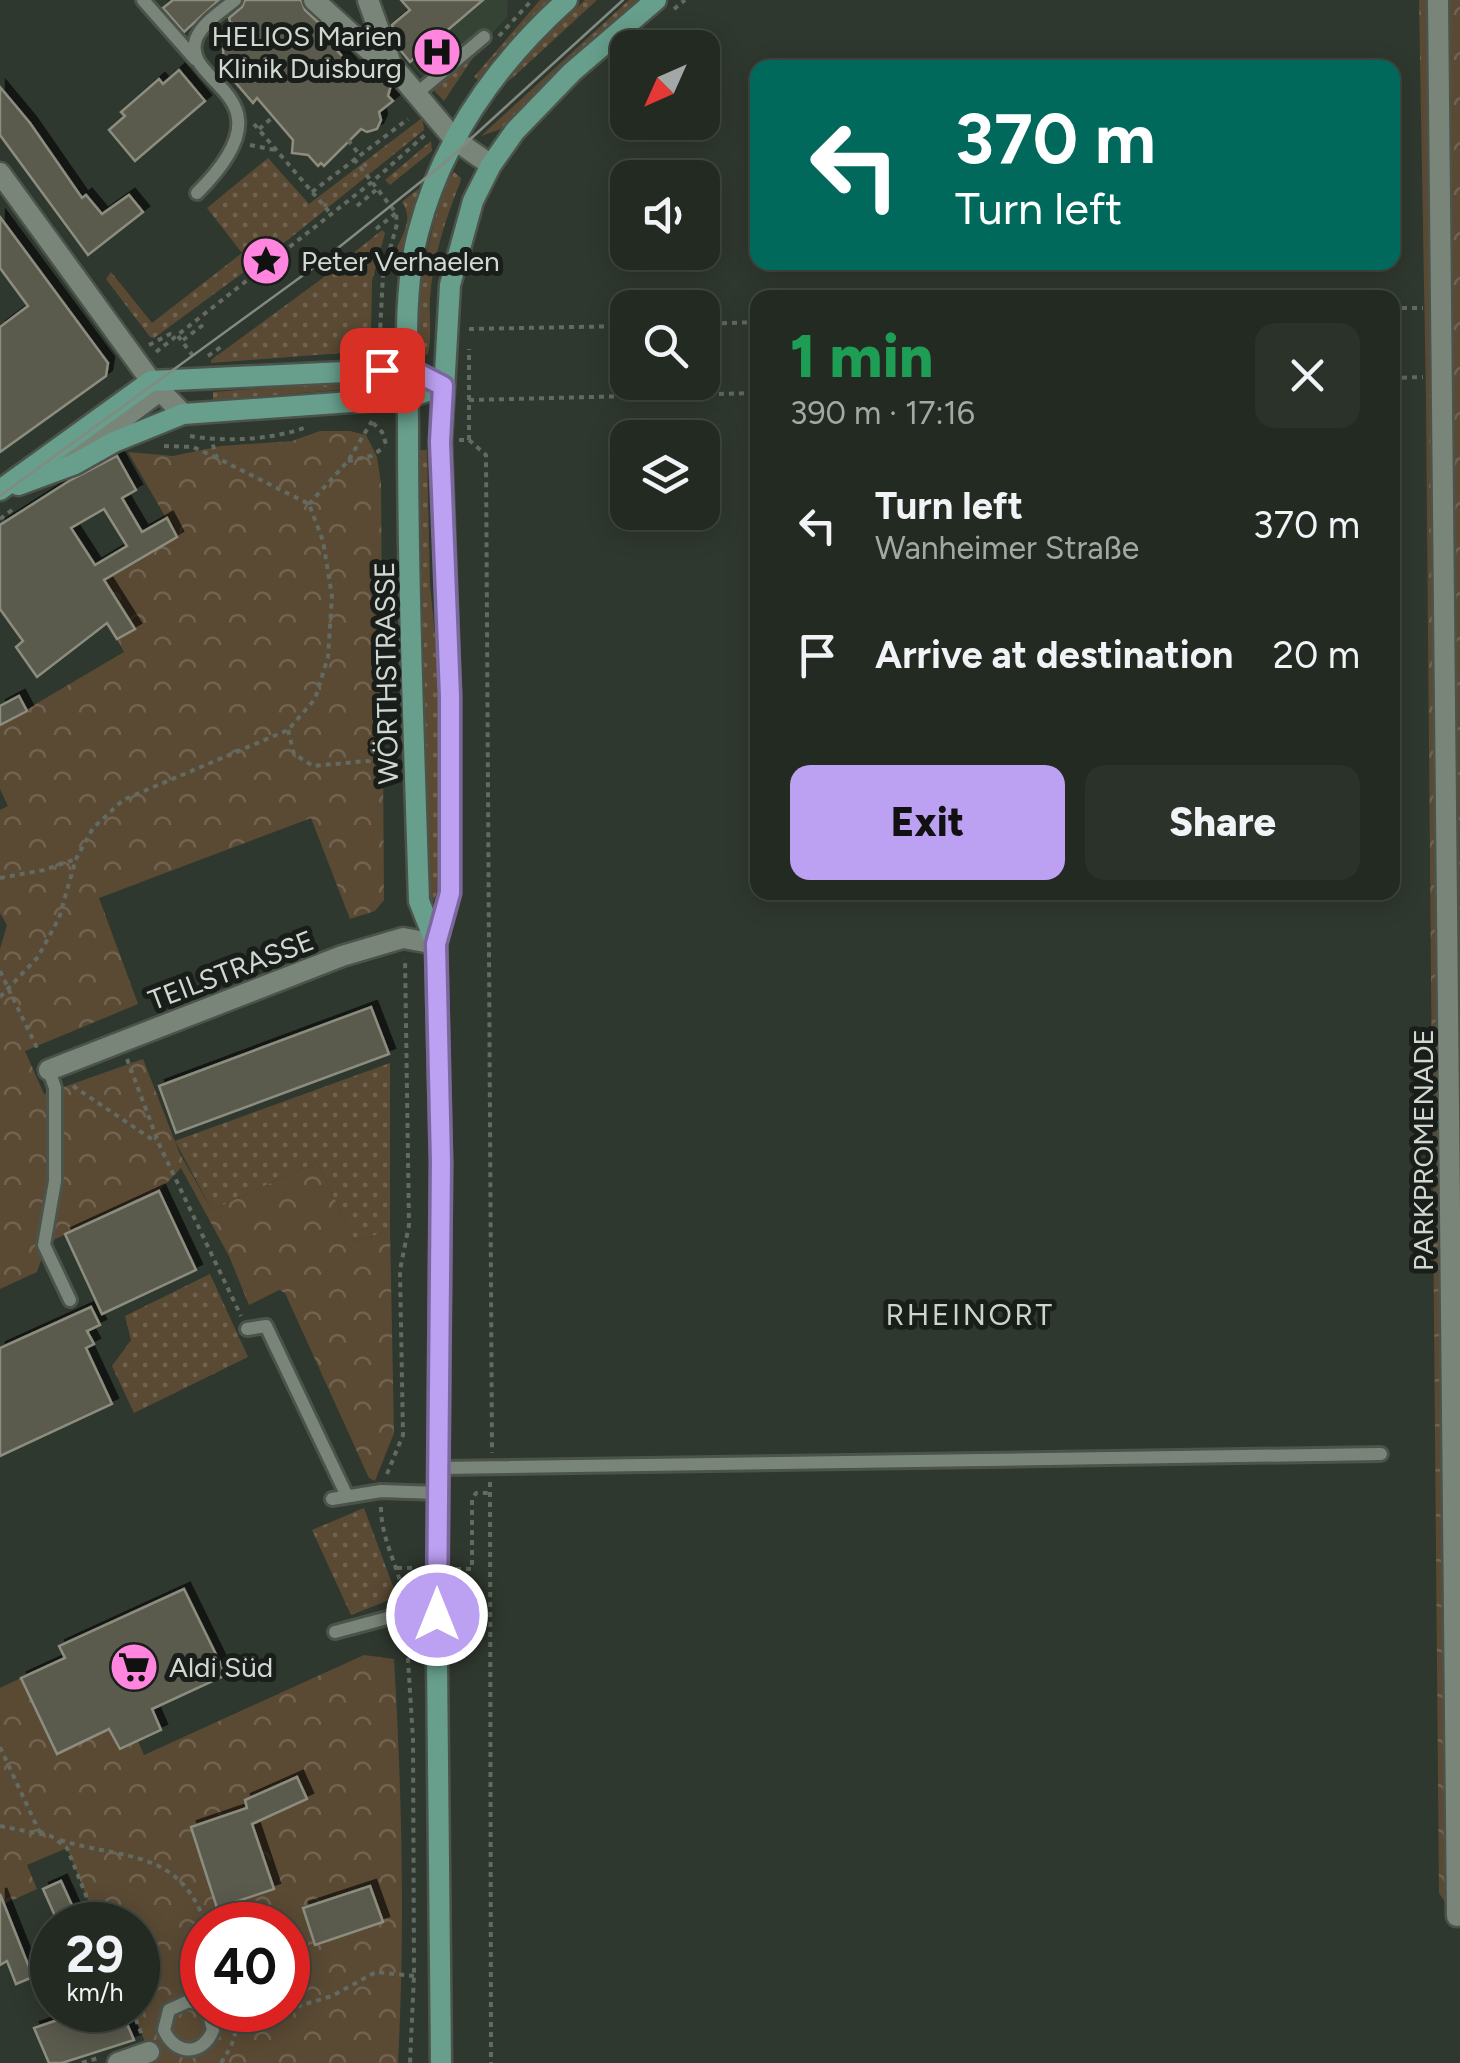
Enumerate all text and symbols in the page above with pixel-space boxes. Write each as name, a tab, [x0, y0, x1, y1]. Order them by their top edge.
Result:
place label: HELIOS Marien Klinik Duisburg	[212, 19, 402, 85]
hospital icon: HELIOS Marien Klinik Duisburg	[411, 26, 463, 78]
north arrow	[610, 30, 720, 140]
map controls	[610, 30, 720, 530]
text: 370 m	[955, 96, 1156, 181]
icon: left	[790, 100, 920, 230]
button: sound	[610, 160, 720, 270]
text: Turn left	[955, 181, 1122, 235]
place icon: Peter Verhaelen	[240, 235, 292, 287]
place label: Peter Verhaelen	[301, 244, 500, 278]
button: search	[610, 290, 720, 400]
text: 1 min	[790, 320, 933, 392]
button: close	[1255, 323, 1360, 428]
pin	[340, 328, 425, 413]
icon: arrive	[355, 343, 410, 398]
text: 390 m · 17:16	[790, 394, 975, 432]
button: layers	[610, 420, 720, 530]
text: Turn left	[875, 483, 1023, 529]
icon: left	[790, 498, 845, 553]
text: 370 m	[1253, 502, 1360, 548]
text: Wanheimer Straße	[875, 529, 1139, 567]
street label: WÖRTHSTRASSE	[367, 561, 405, 785]
icon: arrive	[790, 628, 845, 683]
text: Arrive at destination	[875, 632, 1233, 678]
text: 20 m	[1273, 632, 1360, 678]
button: Exit	[790, 765, 1065, 880]
button: Share	[1085, 765, 1360, 880]
street label: TEILSTRASSE	[144, 923, 318, 1017]
street label: PARKPROMENADE	[1406, 1029, 1440, 1271]
district label: RHEINORT	[886, 1296, 1054, 1333]
position arrow	[385, 1563, 489, 1667]
supermarket icon: Aldi Süd	[108, 1641, 160, 1693]
place label: Aldi Süd	[169, 1650, 273, 1684]
speed limit sign: 40	[180, 1902, 310, 2032]
text: 29	[66, 1924, 124, 1985]
text: km/h	[66, 1977, 124, 2007]

